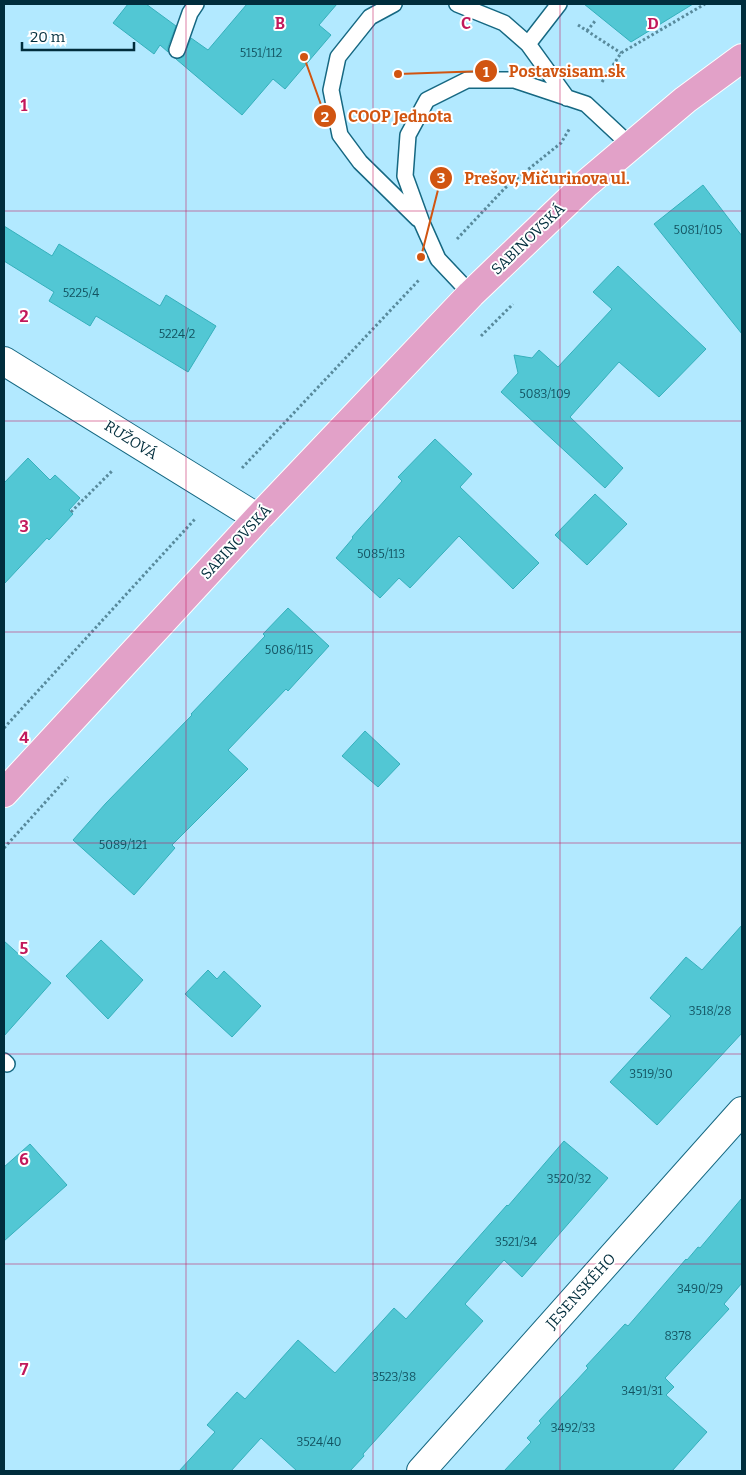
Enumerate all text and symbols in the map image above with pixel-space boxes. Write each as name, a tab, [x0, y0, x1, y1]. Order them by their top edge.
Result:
text: B	[275, 14, 285, 33]
text: C	[461, 14, 471, 33]
text: D	[647, 14, 659, 33]
scale bar	[22, 20, 135, 52]
text: 20 m	[30, 28, 66, 46]
house number: 5151/112	[240, 46, 282, 60]
callout: Postavsisam.sk	[474, 56, 635, 87]
text: Postavsisam.sk	[509, 62, 626, 81]
text: 1	[483, 63, 490, 81]
text: 1	[21, 96, 28, 115]
callout: COOP Jednota	[313, 101, 462, 132]
text: COOP Jednota	[348, 107, 452, 126]
text: 2	[321, 108, 329, 126]
callout: Prešov, Mičurinova ul.	[429, 162, 639, 193]
text: 3	[437, 169, 445, 187]
text: Prešov, Mičurinova ul.	[464, 169, 630, 188]
street label: SABINOVSKÁ	[488, 199, 569, 278]
house number: 5081/105	[674, 223, 723, 237]
house number: 5225/4	[63, 286, 99, 300]
text: 2	[19, 307, 29, 326]
house number: 5224/2	[159, 327, 195, 341]
house number: 5083/109	[519, 387, 571, 401]
street label: RUŽOVÁ	[101, 417, 161, 464]
street label: SABINOVSKÁ	[197, 501, 275, 583]
text: 3	[19, 517, 29, 536]
house number: 5085/113	[357, 547, 405, 561]
house number: 5086/115	[265, 643, 313, 657]
text: 4	[19, 728, 29, 747]
house number: 5089/121	[99, 838, 147, 852]
text: 5	[20, 939, 29, 958]
house number: 3518/28	[689, 1004, 731, 1018]
house number: 3519/30	[629, 1067, 673, 1081]
text: 6	[19, 1150, 29, 1169]
house number: 3520/32	[547, 1172, 591, 1186]
house number: 3521/34	[495, 1235, 537, 1249]
street label: JESENSKÉHO	[542, 1250, 620, 1333]
house number: 3490/29	[677, 1282, 723, 1296]
house number: 8378	[665, 1329, 691, 1343]
text: 7	[20, 1360, 29, 1379]
house number: 3523/38	[372, 1370, 416, 1384]
house number: 3491/31	[621, 1384, 663, 1398]
house number: 3492/33	[551, 1421, 595, 1435]
house number: 3524/40	[296, 1435, 342, 1449]

